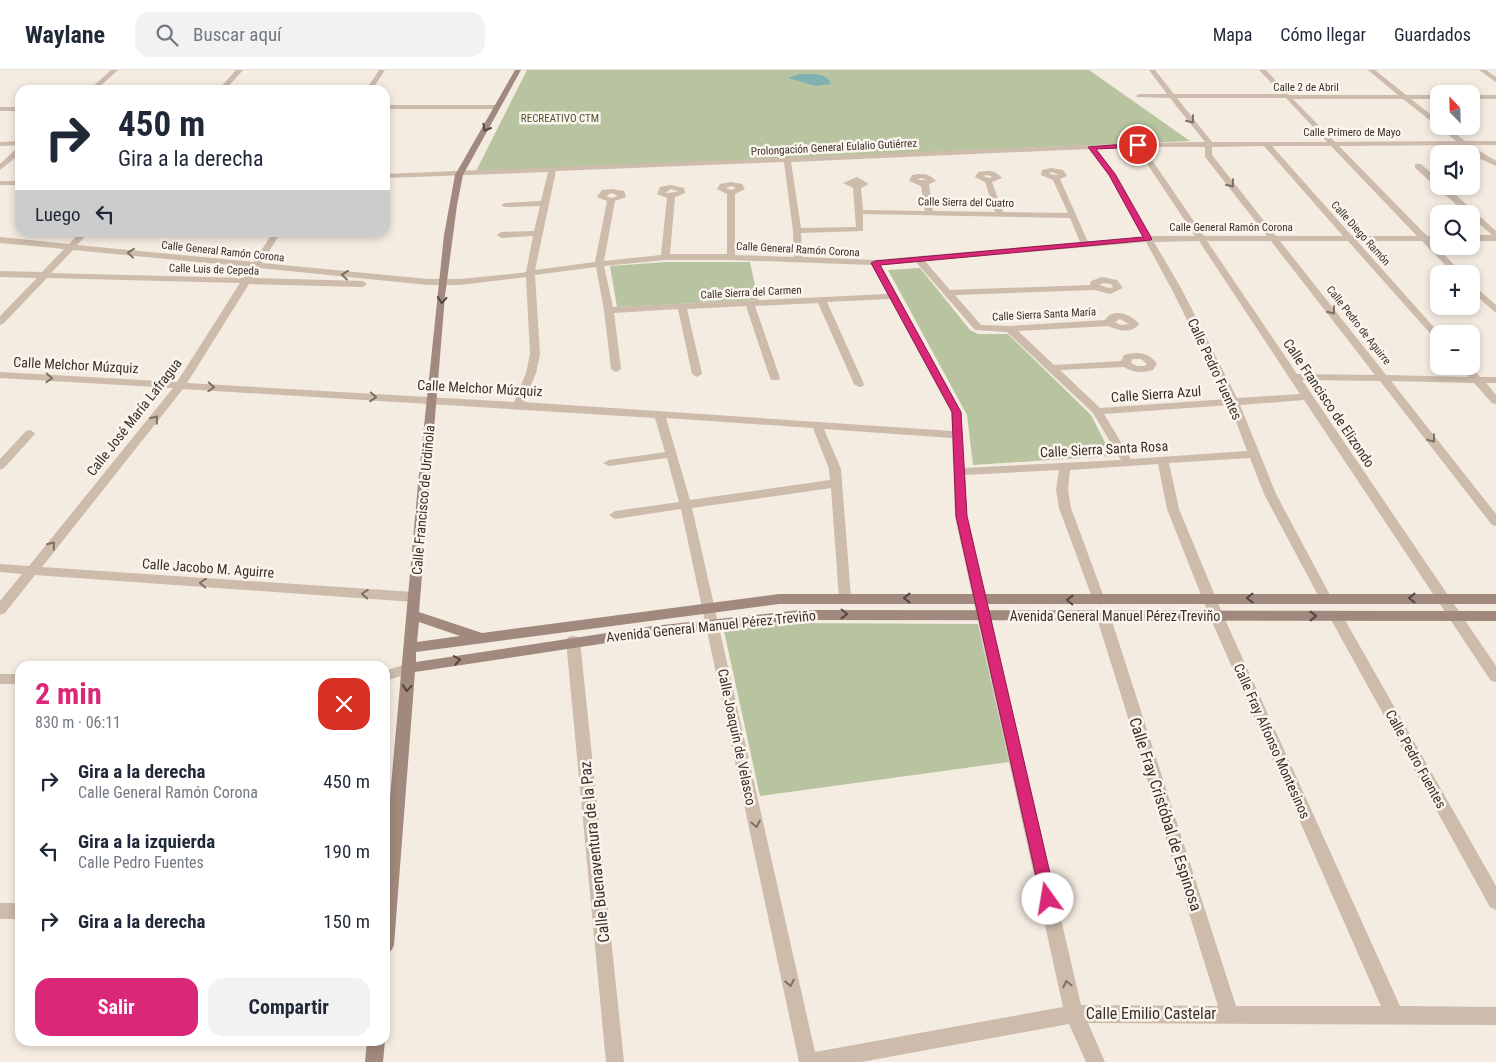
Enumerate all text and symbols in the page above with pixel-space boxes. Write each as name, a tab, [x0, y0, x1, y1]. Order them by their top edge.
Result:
search box	[135, 12, 485, 57]
text: Waylane	[25, 21, 105, 49]
icon: search	[153, 21, 181, 49]
text: Buscar aquí	[193, 23, 282, 46]
text: Mapa	[1213, 24, 1252, 45]
text: Cómo llegar	[1280, 24, 1366, 45]
text: Guardados	[1394, 24, 1471, 45]
street label: Calle 2 de Abril	[1273, 81, 1339, 94]
north arrow	[1430, 85, 1480, 135]
map controls	[1430, 85, 1480, 375]
text: 450 m	[118, 104, 205, 145]
icon: right	[35, 105, 100, 170]
park label: RECREATIVO CTM	[521, 112, 599, 125]
one-way arrow	[1185, 115, 1194, 124]
one-way arrow	[482, 123, 492, 132]
pin	[1117, 124, 1159, 166]
street label: Calle Primero de Mayo	[1303, 126, 1401, 139]
icon: arrive	[1124, 131, 1152, 159]
street label: Prolongación General Eulalio Gutiérrez	[751, 137, 918, 158]
button: sound	[1430, 145, 1480, 195]
text: Gira a la derecha	[118, 146, 264, 171]
one-way arrow	[1225, 178, 1234, 187]
street label: Calle Sierra del Cuatro	[918, 195, 1015, 210]
street label: Calle Diego Ramón	[1328, 199, 1393, 268]
icon: left	[91, 200, 119, 228]
text: Luego	[35, 203, 81, 226]
button: search	[1430, 205, 1480, 255]
street label: Calle General Ramón Corona	[1169, 221, 1293, 234]
street label: Calle General Ramón Corona	[161, 239, 285, 264]
street label: Calle General Ramón Corona	[736, 240, 860, 259]
one-way arrow	[127, 248, 135, 259]
street label: Calle Luis de Cepeda	[169, 261, 259, 278]
button: +	[1430, 265, 1480, 315]
one-way arrow	[340, 270, 348, 281]
street label: Calle Sierra del Carmen	[700, 283, 802, 302]
street label: Calle Pedro de Aguirre	[1324, 283, 1393, 367]
one-way arrow	[437, 296, 448, 304]
street label: Calle Sierra Santa María	[992, 305, 1096, 324]
one-way arrow	[1326, 305, 1334, 314]
street label: Calle Pedro Fuentes	[1184, 316, 1246, 422]
button: −	[1430, 325, 1480, 375]
street label: Calle Francisco de Elizondo	[1280, 336, 1378, 470]
street label: Calle Melchor Múzquiz	[13, 354, 139, 376]
street label: Calle José María Lafragua	[83, 355, 185, 479]
one-way arrow	[45, 373, 53, 384]
street label: Calle Melchor Múzquiz	[417, 377, 543, 399]
one-way arrow	[207, 382, 215, 393]
street label: Calle Sierra Azul	[1110, 383, 1202, 405]
one-way arrow	[369, 392, 377, 403]
one-way arrow	[149, 415, 158, 424]
street label: Calle Francisco de Urdiñola	[408, 424, 438, 576]
one-way arrow	[1426, 433, 1434, 442]
street label: Calle Sierra Santa Rosa	[1039, 438, 1169, 460]
one-way arrow	[46, 541, 55, 550]
street label: Calle Jacobo M. Aguirre	[141, 555, 275, 581]
one-way arrow	[199, 577, 207, 588]
one-way arrow	[361, 589, 369, 600]
one-way arrow	[903, 593, 911, 603]
one-way arrow	[1246, 593, 1254, 603]
one-way arrow	[1408, 593, 1416, 603]
one-way arrow	[1066, 595, 1074, 605]
street label: Avenida General Manuel Pérez Treviño	[605, 607, 817, 645]
one-way arrow	[840, 608, 848, 619]
street label: Avenida General Manuel Pérez Treviño	[1010, 608, 1220, 624]
one-way arrow	[1309, 611, 1317, 621]
one-way arrow	[453, 656, 461, 666]
street label: Calle Fray Alfonso Montesinos	[1231, 661, 1313, 821]
street label: Calle Joaquín de Velasco	[715, 667, 759, 807]
text: 2 min	[35, 676, 102, 711]
button: close	[318, 678, 370, 730]
one-way arrow	[402, 685, 413, 693]
street label: Calle Pedro Fuentes	[1382, 707, 1450, 811]
text: 830 m · 06:11	[35, 713, 121, 732]
street label: Calle Fray Cristóbal de Espinosa	[1125, 715, 1206, 913]
text: Gira a la derecha	[78, 760, 205, 783]
street label: Calle Buenaventura de la Paz	[576, 760, 613, 944]
icon: right	[35, 767, 63, 795]
text: 450 m	[323, 770, 370, 793]
text: Calle General Ramón Corona	[78, 783, 258, 802]
one-way arrow	[750, 820, 761, 828]
text: Gira a la izquierda	[78, 830, 215, 853]
icon: left	[35, 837, 63, 865]
text: 190 m	[323, 840, 370, 863]
text: Calle Pedro Fuentes	[78, 853, 204, 872]
position arrow	[1021, 872, 1073, 924]
icon: right	[35, 907, 63, 935]
text: Gira a la derecha	[78, 910, 205, 933]
text: 150 m	[323, 910, 370, 933]
button: Salir	[35, 978, 198, 1036]
button: Compartir	[208, 978, 370, 1036]
one-way arrow	[785, 978, 795, 987]
one-way arrow	[1063, 979, 1073, 988]
street label: Calle Emilio Castelar	[1086, 1004, 1216, 1023]

